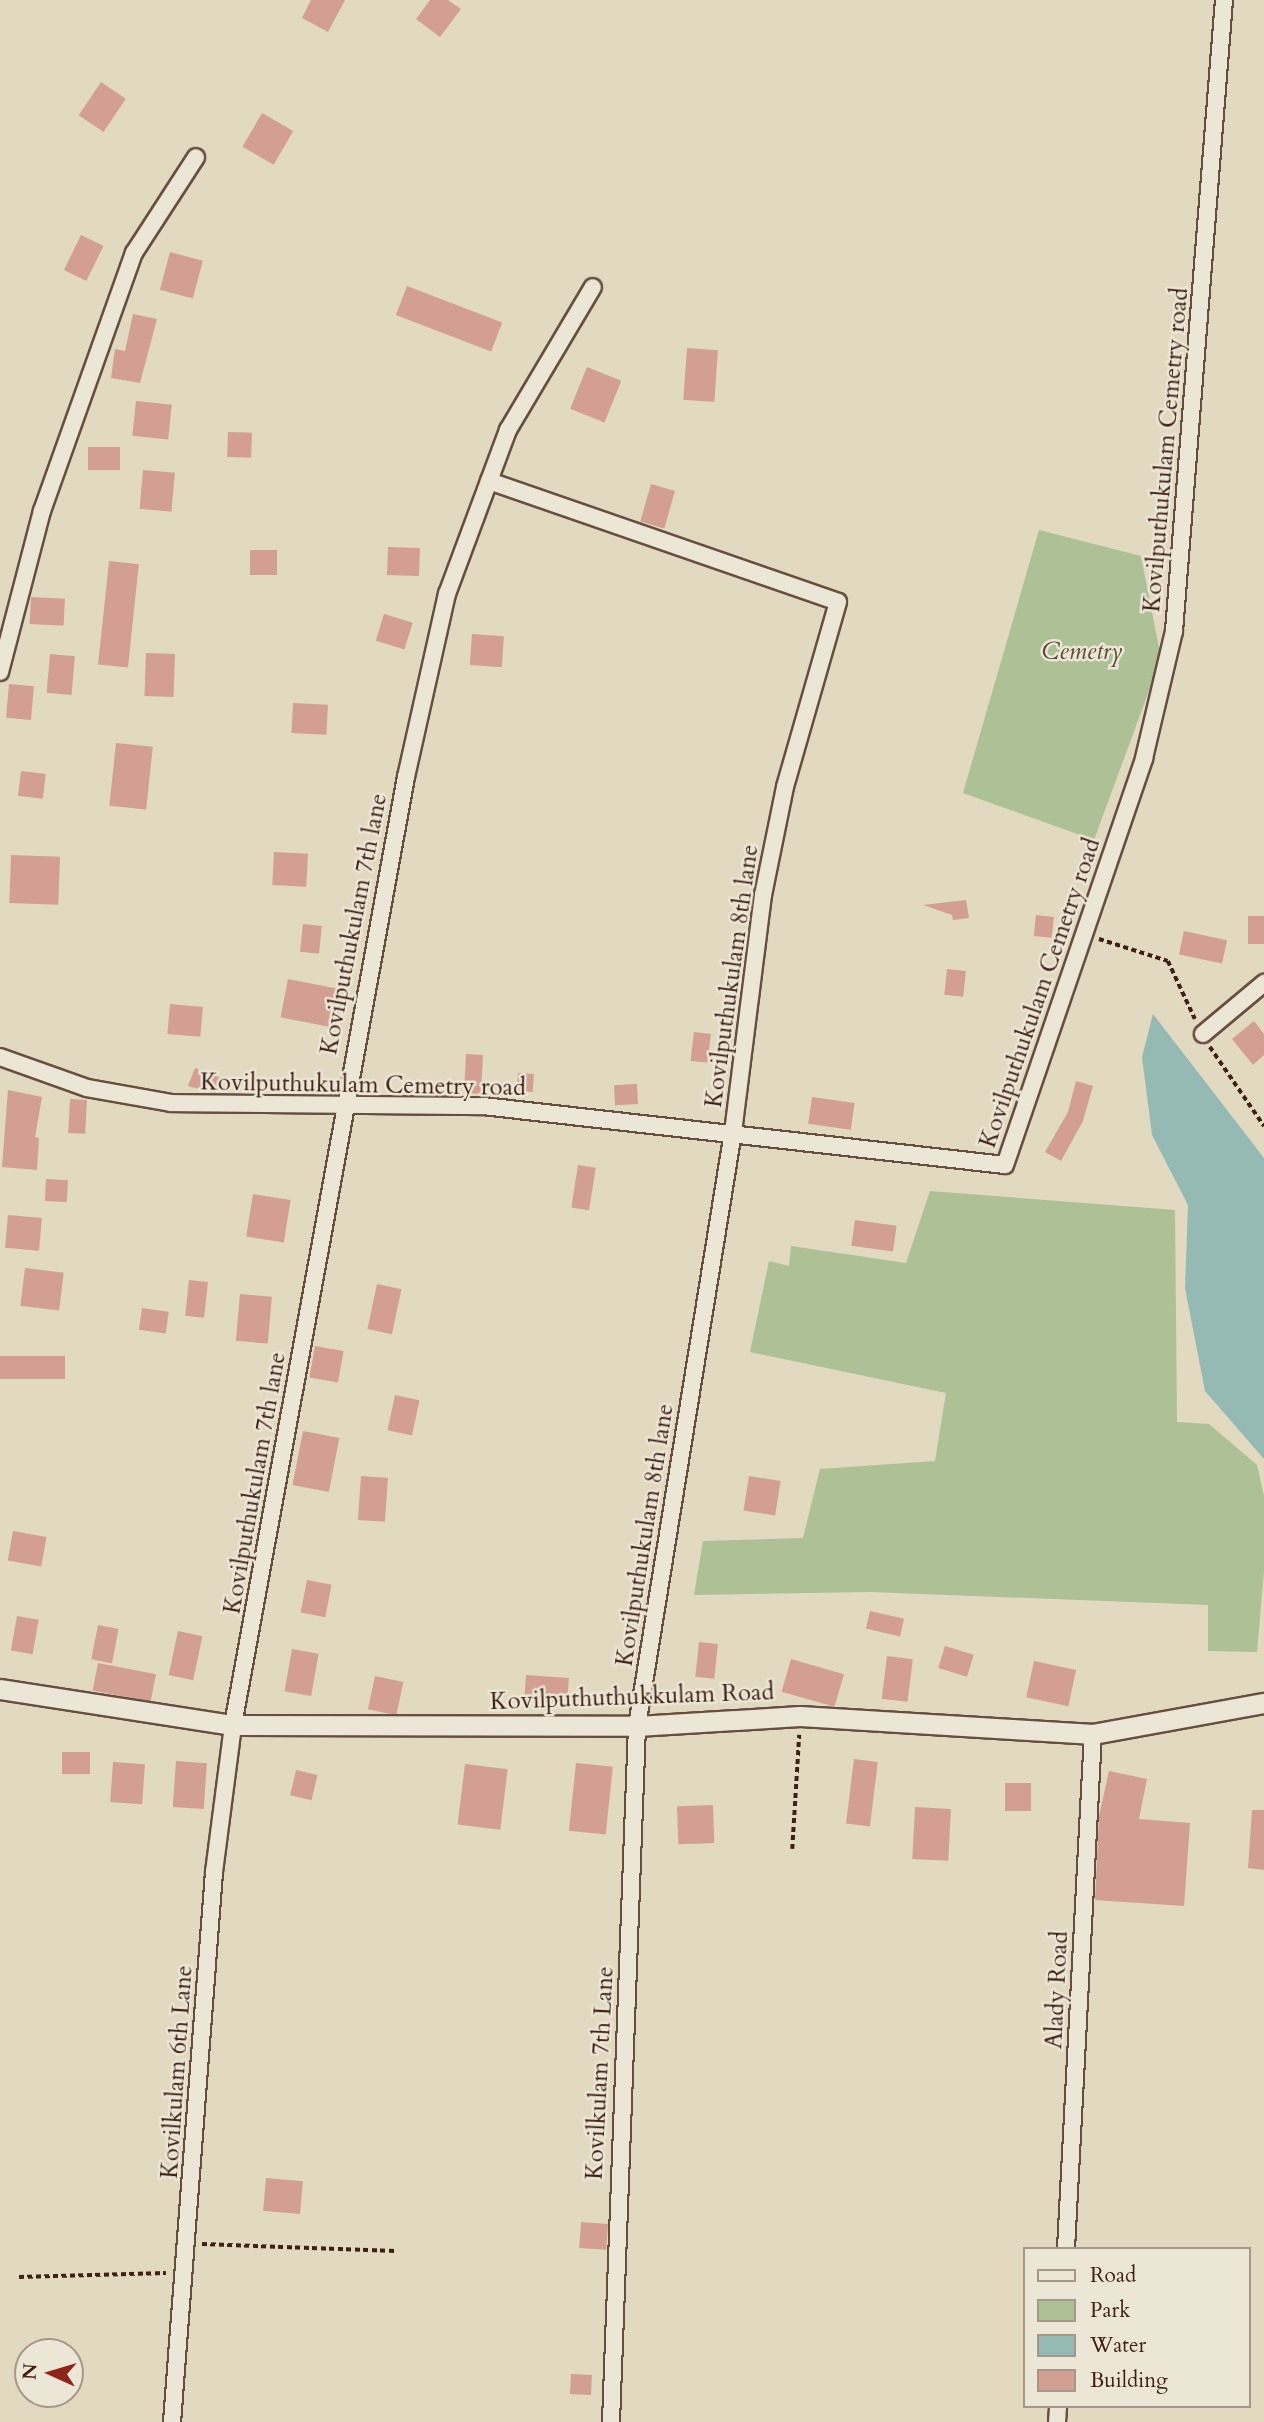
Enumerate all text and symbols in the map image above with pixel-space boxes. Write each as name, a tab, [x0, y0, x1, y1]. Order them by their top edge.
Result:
street label: Kovilputhukulam Cemetry road	[1137, 287, 1195, 613]
park label: Cemetry	[1042, 638, 1122, 666]
street label: Kovilputhukulam 7th lane	[315, 791, 393, 1057]
street label: Kovilputhukulam Cemetry road	[973, 834, 1107, 1152]
street label: Kovilputhukulam 8th lane	[699, 843, 765, 1109]
street label: Kovilputhukulam Cemetry road	[200, 1068, 526, 1102]
street label: Kovilputhukulam 7th lane	[218, 1350, 292, 1616]
street label: Kovilputhukulam 8th lane	[610, 1402, 680, 1668]
street label: Kovilputhuthukkulam Road	[489, 1678, 775, 1716]
street label: Alady Road	[1040, 1930, 1074, 2050]
street label: Kovilkulam 6th Lane	[155, 1964, 199, 2180]
street label: Kovilkulam 7th Lane	[580, 1965, 620, 2181]
legend	[1023, 2247, 1250, 2408]
text: Road	[1090, 2261, 1136, 2290]
text: Park	[1090, 2296, 1130, 2325]
text: Water	[1090, 2331, 1146, 2360]
north arrow	[14, 2338, 84, 2408]
text: N	[17, 2363, 44, 2381]
text: Building	[1090, 2366, 1168, 2395]

